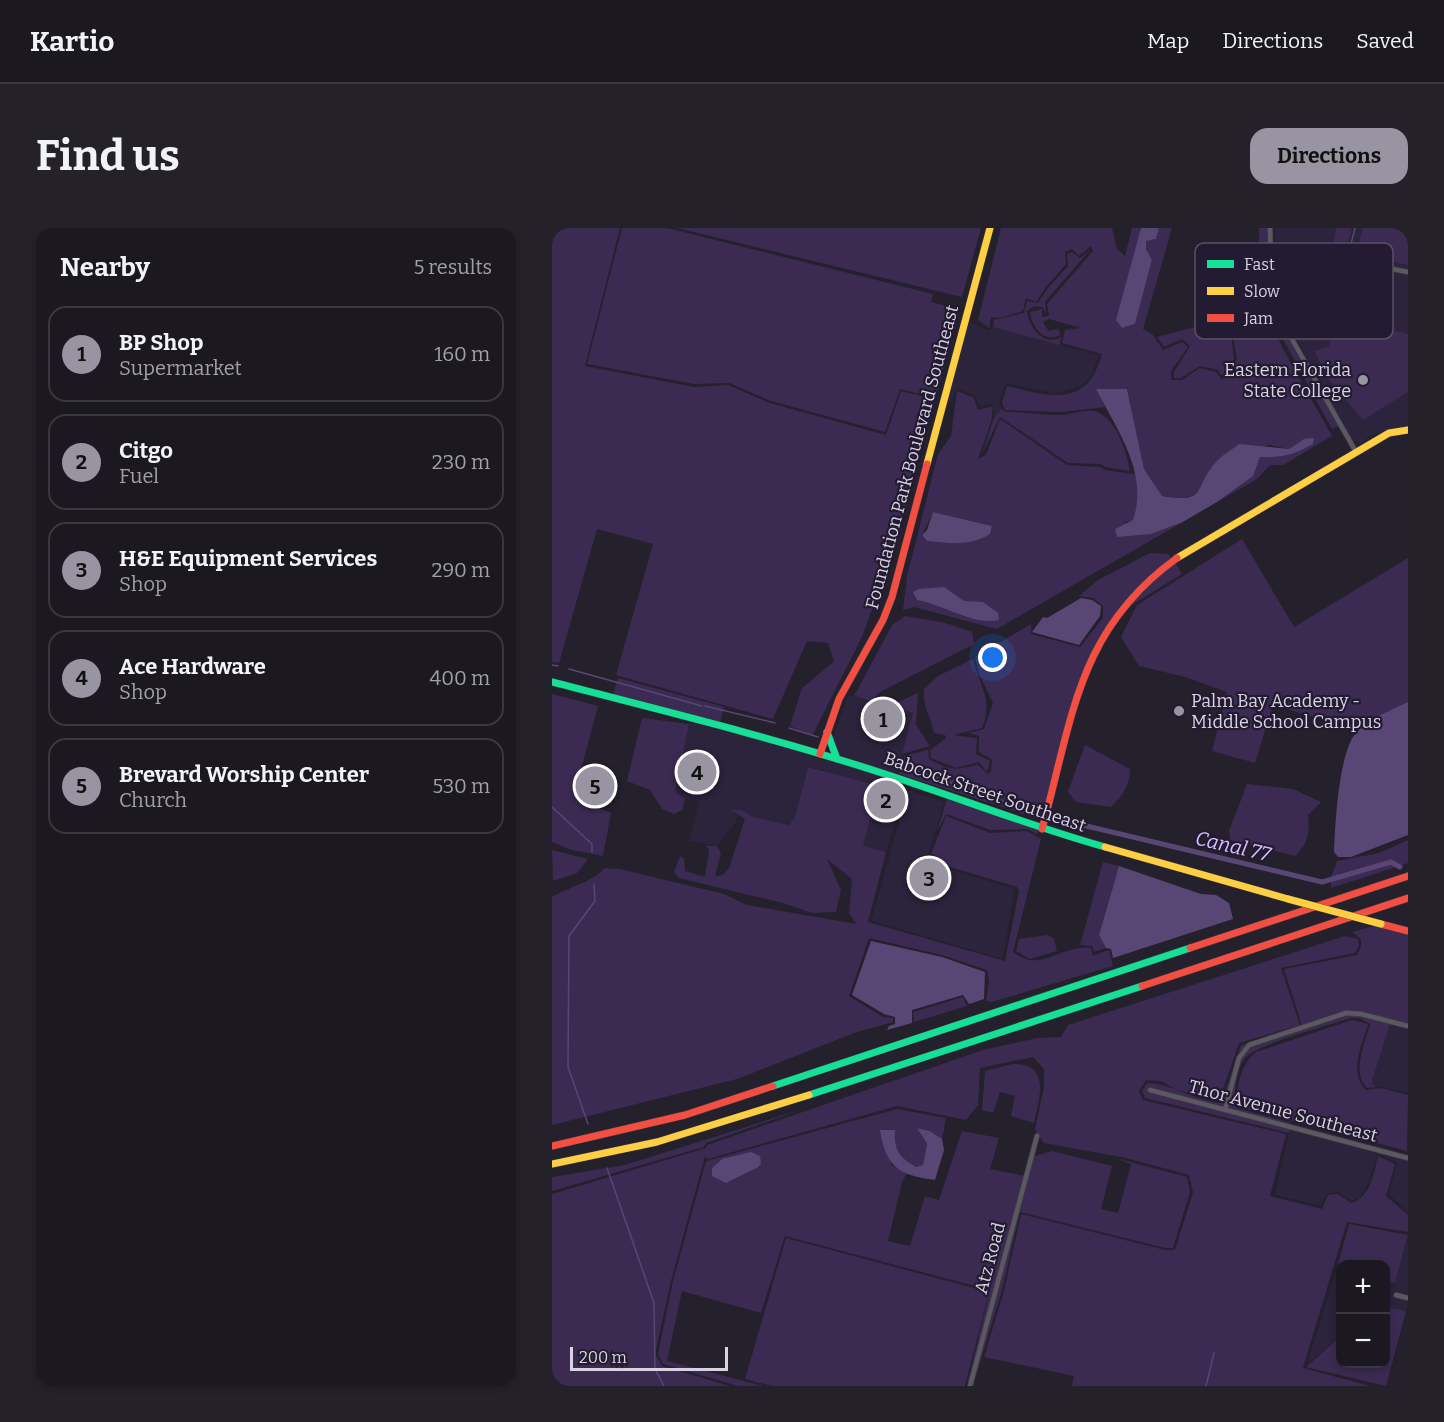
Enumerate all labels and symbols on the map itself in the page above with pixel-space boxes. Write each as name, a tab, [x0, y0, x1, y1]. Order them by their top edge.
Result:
legend	[1195, 243, 1393, 339]
text: Fast	[1244, 255, 1275, 274]
text: Slow	[1244, 282, 1280, 301]
street label: Foundation Park Boulevard Southeast	[861, 302, 963, 612]
text: Jam	[1243, 309, 1273, 328]
place label: Eastern Florida State College	[1224, 359, 1351, 402]
marker: Eastern Florida State College	[1356, 373, 1370, 387]
your location	[978, 643, 1007, 672]
place label: Palm Bay Academy - Middle School Campus	[1191, 690, 1381, 733]
pin: 1	[864, 696, 902, 742]
marker: Palm Bay Academy - Middle School Campus	[1172, 704, 1186, 718]
street label: Babcock Street Southeast	[881, 747, 1089, 837]
pin: 4	[678, 750, 716, 794]
pin: 5	[576, 764, 615, 808]
pin: 2	[866, 778, 906, 822]
water label: Canal 77	[1193, 826, 1274, 867]
pin: 3	[910, 856, 949, 900]
street label: Thor Avenue Southeast	[1186, 1075, 1380, 1147]
street label: Atz Road	[970, 1219, 1010, 1296]
scale bar	[570, 1344, 728, 1372]

